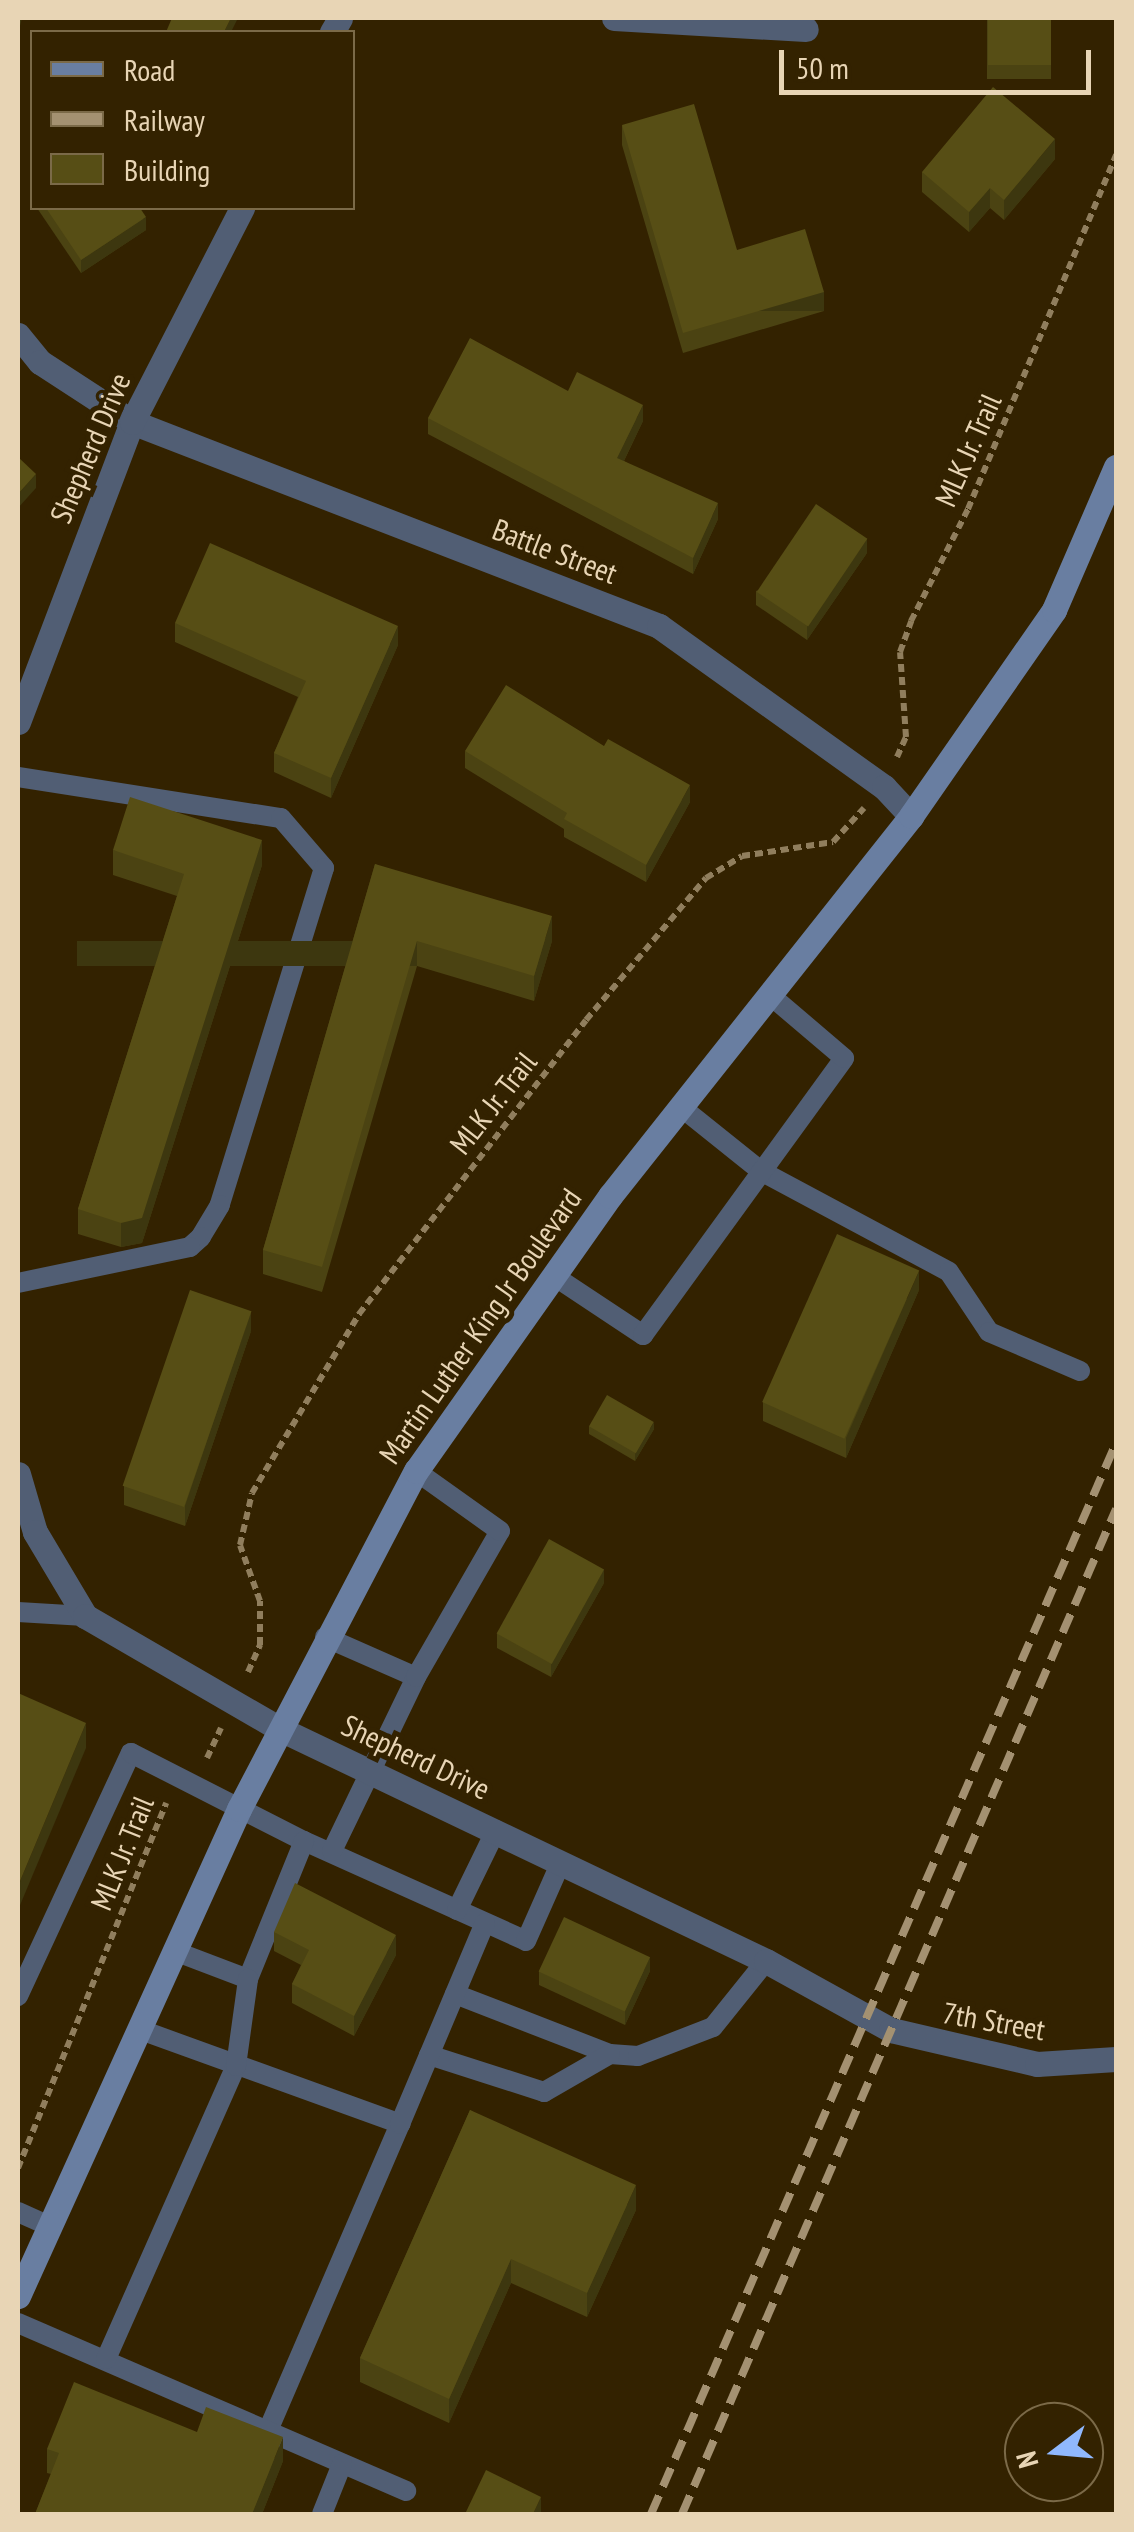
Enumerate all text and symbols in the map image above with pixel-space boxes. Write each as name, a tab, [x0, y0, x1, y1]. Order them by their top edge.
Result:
legend	[30, 30, 355, 210]
scale bar	[784, 30, 1096, 92]
text: 50 m	[796, 48, 849, 87]
text: Road	[124, 50, 175, 89]
text: Railway	[124, 100, 205, 139]
text: Building	[124, 150, 210, 189]
street label: Shepherd Drive	[42, 368, 138, 528]
street label: MLK Jr. Trail	[927, 387, 1009, 513]
street label: Battle Street	[488, 511, 622, 591]
street label: MLK Jr. Trail	[441, 1044, 545, 1162]
street label: Martin Luther King Jr Boulevard	[371, 1182, 589, 1470]
street label: Shepherd Drive	[336, 1707, 496, 1807]
street label: MLK Jr. Trail	[82, 1789, 162, 1917]
street label: 7th Street	[940, 1994, 1048, 2048]
north arrow	[1004, 2402, 1104, 2502]
text: N	[1007, 2447, 1046, 2472]

